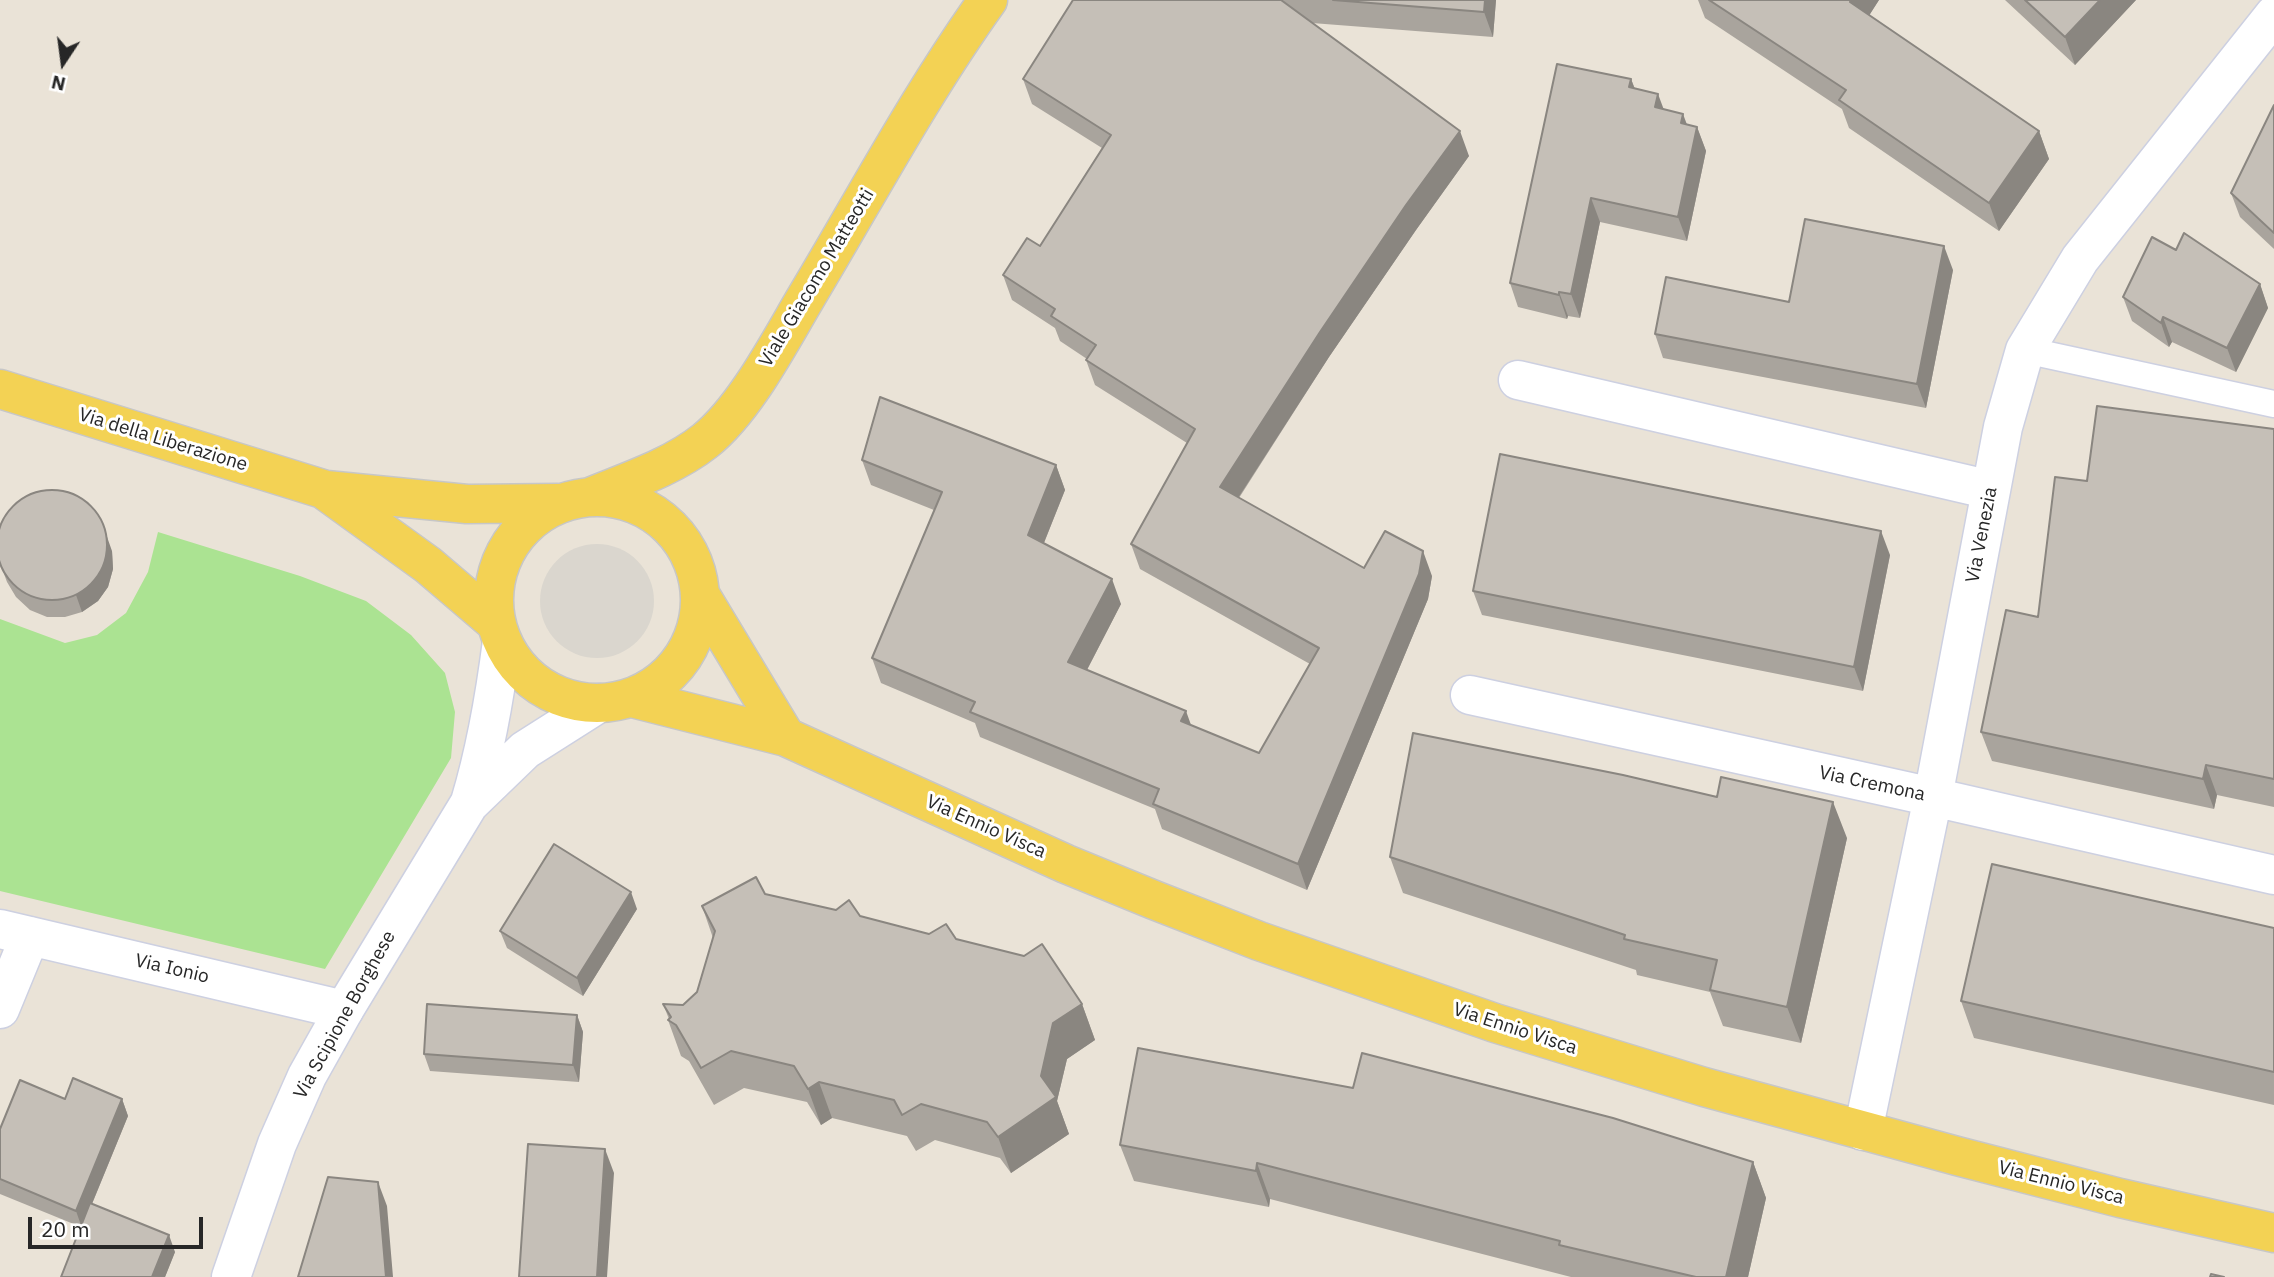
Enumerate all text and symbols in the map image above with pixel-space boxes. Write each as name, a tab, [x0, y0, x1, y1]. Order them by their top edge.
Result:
north arrow	[28, 28, 98, 98]
text: N	[49, 70, 68, 97]
street label: Viale Giacomo Matteotti	[755, 185, 879, 371]
street label: Via della Liberazione	[76, 403, 250, 477]
street label: Via Venezia	[1962, 485, 2002, 585]
street label: Via Cremona	[1817, 762, 1927, 806]
street label: Via Ennio Visca	[923, 790, 1049, 864]
street label: Via Scipione Borghese	[289, 927, 401, 1103]
street label: Via Ionio	[133, 949, 211, 989]
street label: Via Ennio Visca	[1450, 998, 1580, 1060]
street label: Via Ennio Visca	[1996, 1156, 2126, 1210]
scale bar	[32, 1204, 206, 1248]
text: 20 m	[41, 1215, 90, 1243]

